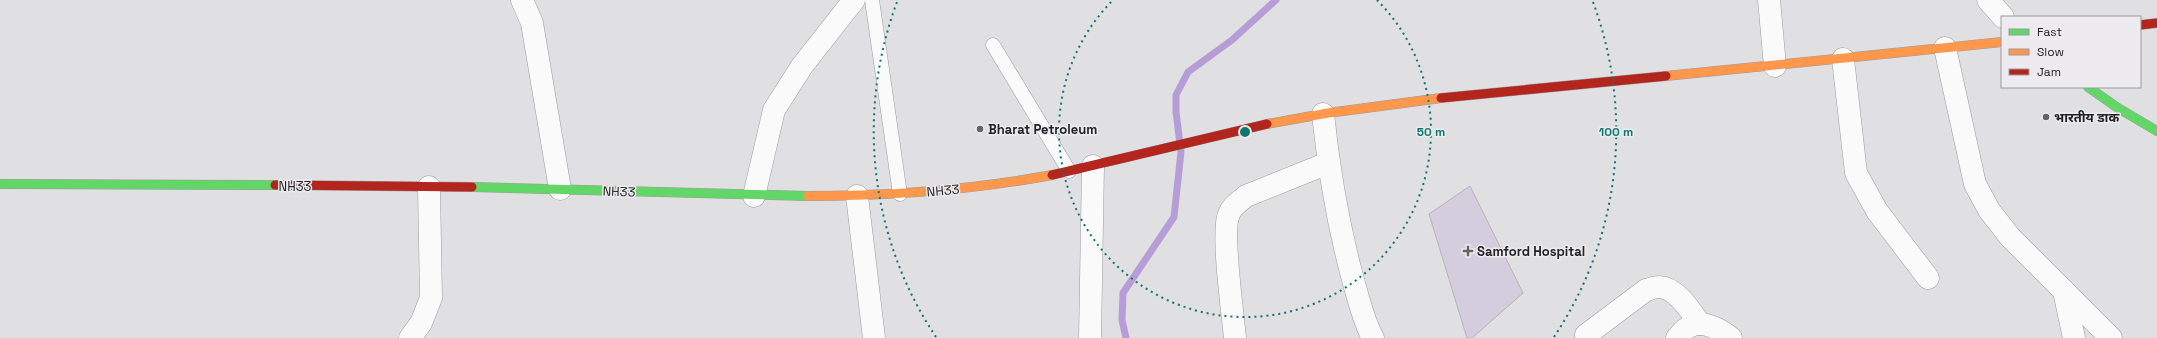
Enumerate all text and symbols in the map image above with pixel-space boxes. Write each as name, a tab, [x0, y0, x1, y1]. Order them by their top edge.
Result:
legend	[2001, 16, 2141, 88]
text: Fast	[2037, 24, 2062, 40]
text: Slow	[2037, 44, 2064, 60]
text: Jam	[2037, 64, 2061, 80]
place label: भारतीय डाक	[2054, 109, 2119, 126]
marker: भारतीय डाक	[2041, 112, 2051, 122]
place label: Bharat Petroleum	[988, 121, 1097, 138]
marker: Bharat Petroleum	[975, 124, 985, 134]
text: 50 m	[1417, 124, 1445, 140]
text: 100 m	[1599, 124, 1633, 140]
centre of rings	[1238, 125, 1252, 139]
street label: NH33	[279, 178, 312, 195]
street label: NH33	[926, 181, 960, 200]
street label: NH33	[602, 182, 636, 201]
place label: Samford Hospital	[1477, 243, 1585, 260]
marker: Samford Hospital	[1462, 245, 1474, 257]

